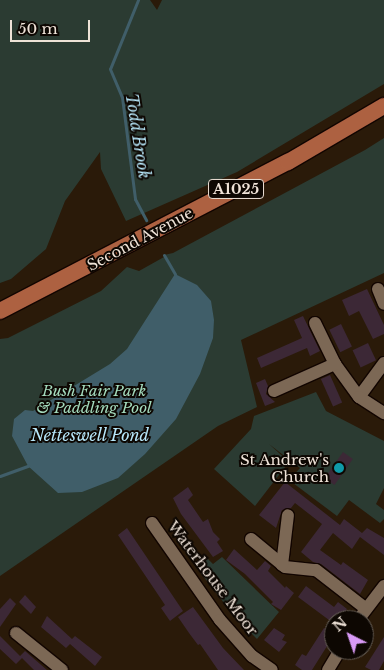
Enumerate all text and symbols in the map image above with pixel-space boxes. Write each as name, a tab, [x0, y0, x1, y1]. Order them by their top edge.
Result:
scale bar	[12, 10, 92, 42]
text: 50 m	[18, 19, 58, 38]
water label: Todd Brook	[122, 92, 154, 180]
road number: A1025	[207, 178, 265, 200]
street label: Second Avenue	[84, 203, 196, 275]
park label: Bush Fair Park & Paddling Pool	[36, 381, 152, 416]
water label: Netteswell Pond	[31, 425, 149, 445]
place label: St Andrew's Church	[239, 450, 329, 485]
marker: St Andrew's Church	[333, 462, 345, 474]
street label: Waterhouse Moor	[164, 517, 262, 639]
north arrow	[324, 610, 374, 660]
text: N	[329, 613, 351, 636]

